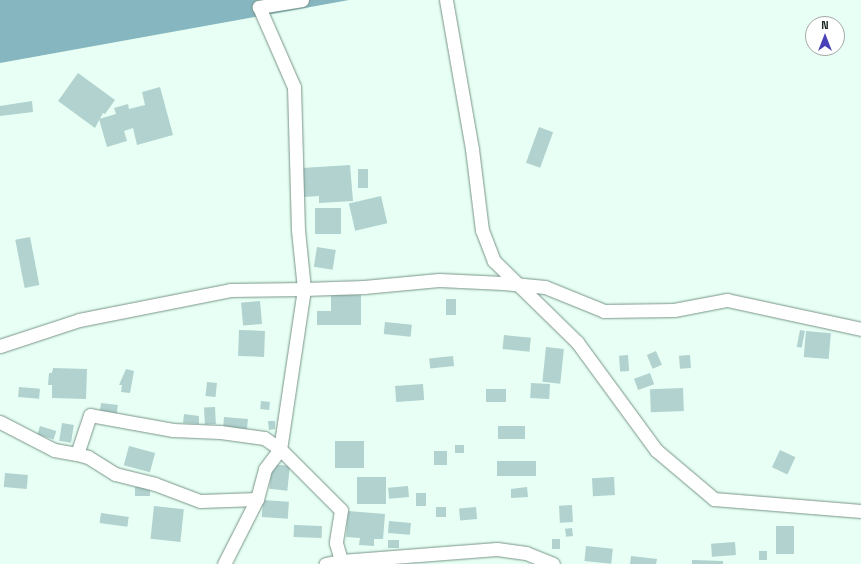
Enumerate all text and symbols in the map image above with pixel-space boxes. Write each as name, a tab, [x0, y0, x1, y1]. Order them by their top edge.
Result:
north arrow	[805, 16, 845, 56]
text: N	[821, 18, 829, 32]

